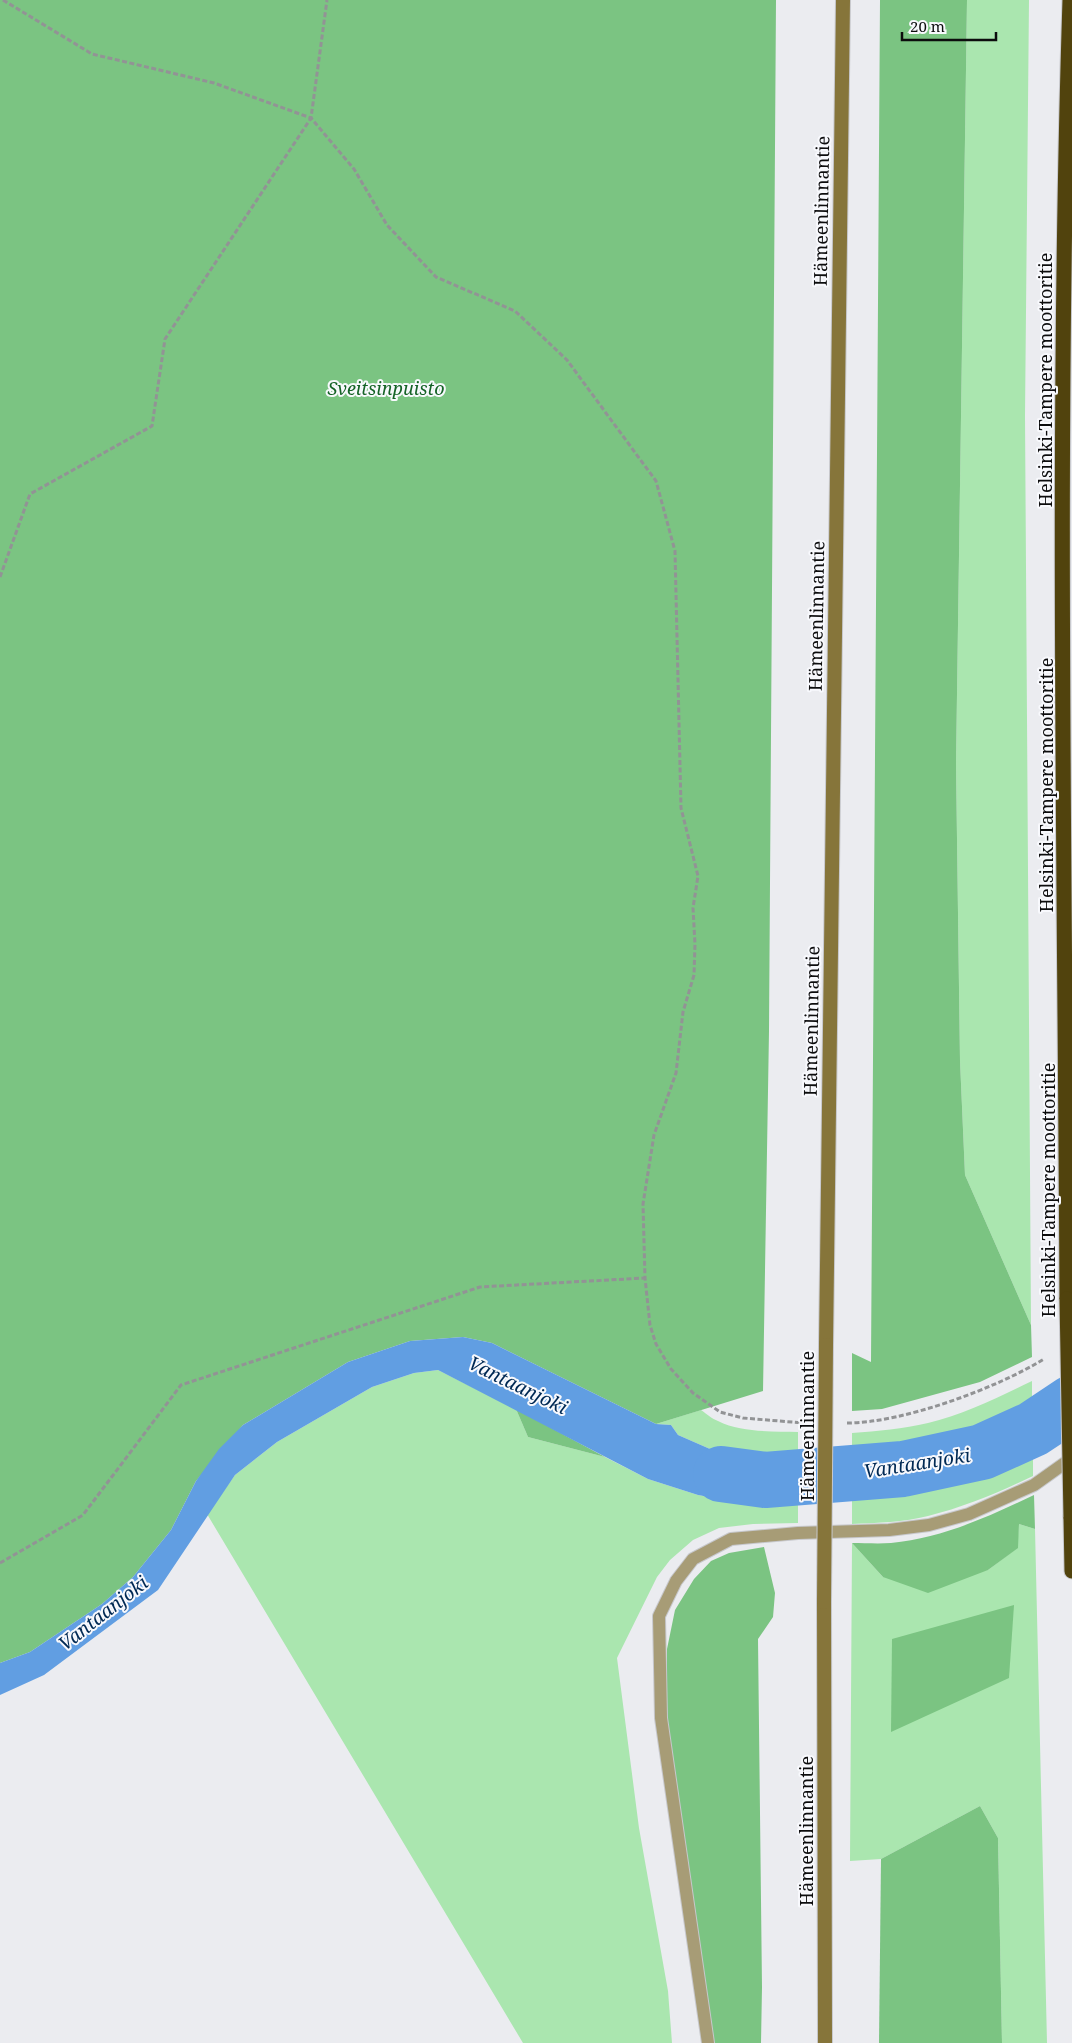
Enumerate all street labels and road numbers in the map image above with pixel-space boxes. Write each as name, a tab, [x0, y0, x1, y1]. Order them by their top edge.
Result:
street label: Hämeenlinnantie	[808, 136, 834, 286]
street label: Helsinki-Tampere moottoritie	[1033, 253, 1057, 507]
street label: Hämeenlinnantie	[803, 541, 829, 691]
street label: Helsinki-Tampere moottoritie	[1034, 658, 1058, 912]
street label: Hämeenlinnantie	[798, 946, 824, 1096]
street label: Helsinki-Tampere moottoritie	[1036, 1063, 1060, 1317]
street label: Hämeenlinnantie	[795, 1351, 819, 1501]
street label: Hämeenlinnantie	[794, 1756, 818, 1906]

